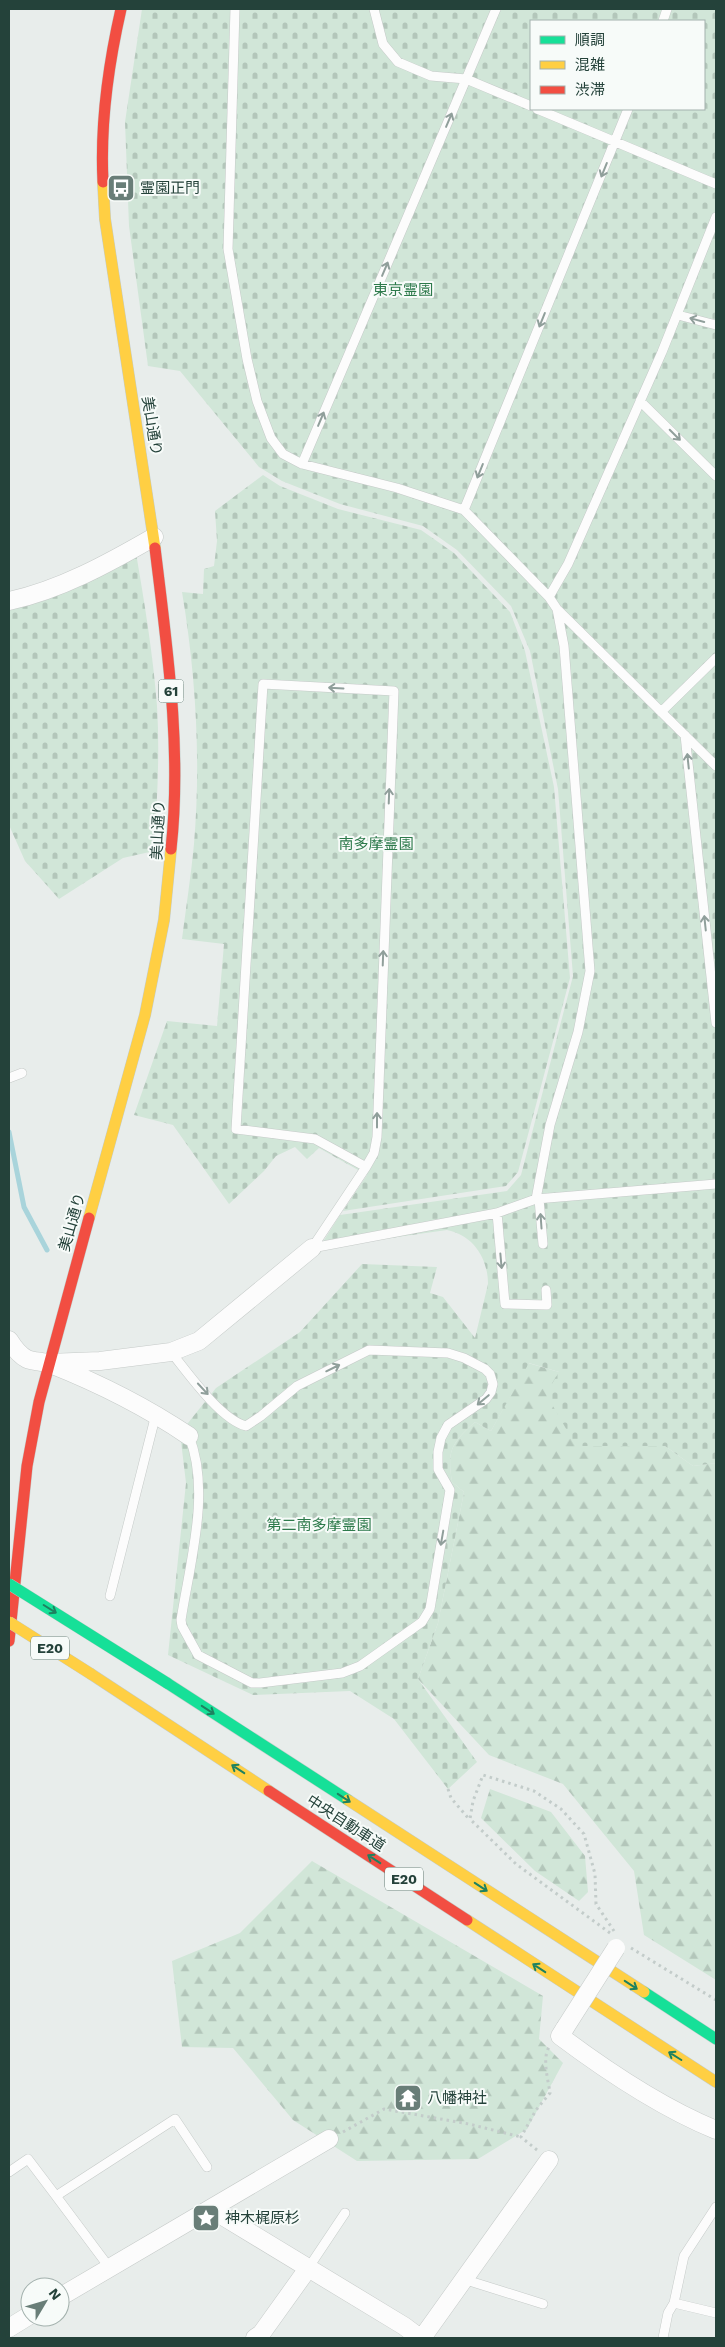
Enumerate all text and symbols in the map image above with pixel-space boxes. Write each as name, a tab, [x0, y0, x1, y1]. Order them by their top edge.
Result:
legend	[530, 20, 705, 110]
text: 順調	[575, 31, 605, 49]
text: 混雑	[575, 56, 605, 74]
text: 渋滞	[575, 81, 605, 99]
one-way arrow	[444, 113, 454, 128]
one-way arrow	[598, 162, 608, 177]
bus stop icon: 霊園正門	[106, 173, 136, 203]
place label: 霊園正門	[140, 179, 200, 197]
one-way arrow	[380, 262, 390, 277]
park label: 東京霊園	[373, 281, 433, 299]
one-way arrow	[536, 313, 545, 328]
one-way arrow	[689, 315, 705, 324]
street label: 美山通り	[138, 395, 166, 457]
one-way arrow	[317, 412, 326, 427]
one-way arrow	[669, 429, 681, 441]
one-way arrow	[474, 463, 484, 478]
road number: 61	[158, 679, 184, 702]
one-way arrow	[328, 683, 344, 692]
one-way arrow	[683, 754, 693, 770]
one-way arrow	[385, 788, 394, 804]
street label: 美山通り	[147, 800, 169, 860]
park label: 南多摩霊園	[338, 835, 414, 853]
one-way arrow	[700, 915, 710, 931]
one-way arrow	[378, 950, 388, 966]
one-way arrow	[372, 1113, 382, 1129]
street label: 美山通り	[55, 1191, 89, 1253]
one-way arrow	[536, 1214, 546, 1230]
one-way arrow	[496, 1253, 506, 1269]
one-way arrow	[325, 1363, 340, 1372]
one-way arrow	[197, 1383, 209, 1395]
one-way arrow	[477, 1395, 490, 1406]
park label: 第二南多摩霊園	[266, 1516, 372, 1534]
one-way arrow	[436, 1530, 446, 1546]
one-way arrow	[43, 1605, 57, 1615]
road number: E20	[31, 1636, 69, 1660]
one-way arrow	[201, 1704, 215, 1715]
one-way arrow	[231, 1764, 245, 1775]
street label: 中央自動車道	[303, 1791, 389, 1855]
one-way arrow	[337, 1793, 351, 1803]
one-way arrow	[367, 1854, 381, 1864]
road number: E20	[385, 1868, 423, 1890]
one-way arrow	[473, 1882, 487, 1892]
one-way arrow	[532, 1962, 546, 1972]
one-way arrow	[624, 1980, 638, 1990]
one-way arrow	[668, 2051, 682, 2061]
temple icon: 八幡神社	[393, 2083, 423, 2113]
place label: 八幡神社	[427, 2089, 487, 2107]
place icon: 神木梶原杉	[191, 2203, 221, 2233]
place label: 神木梶原杉	[225, 2209, 300, 2227]
north arrow	[20, 2277, 70, 2327]
text: N	[46, 2285, 65, 2303]

